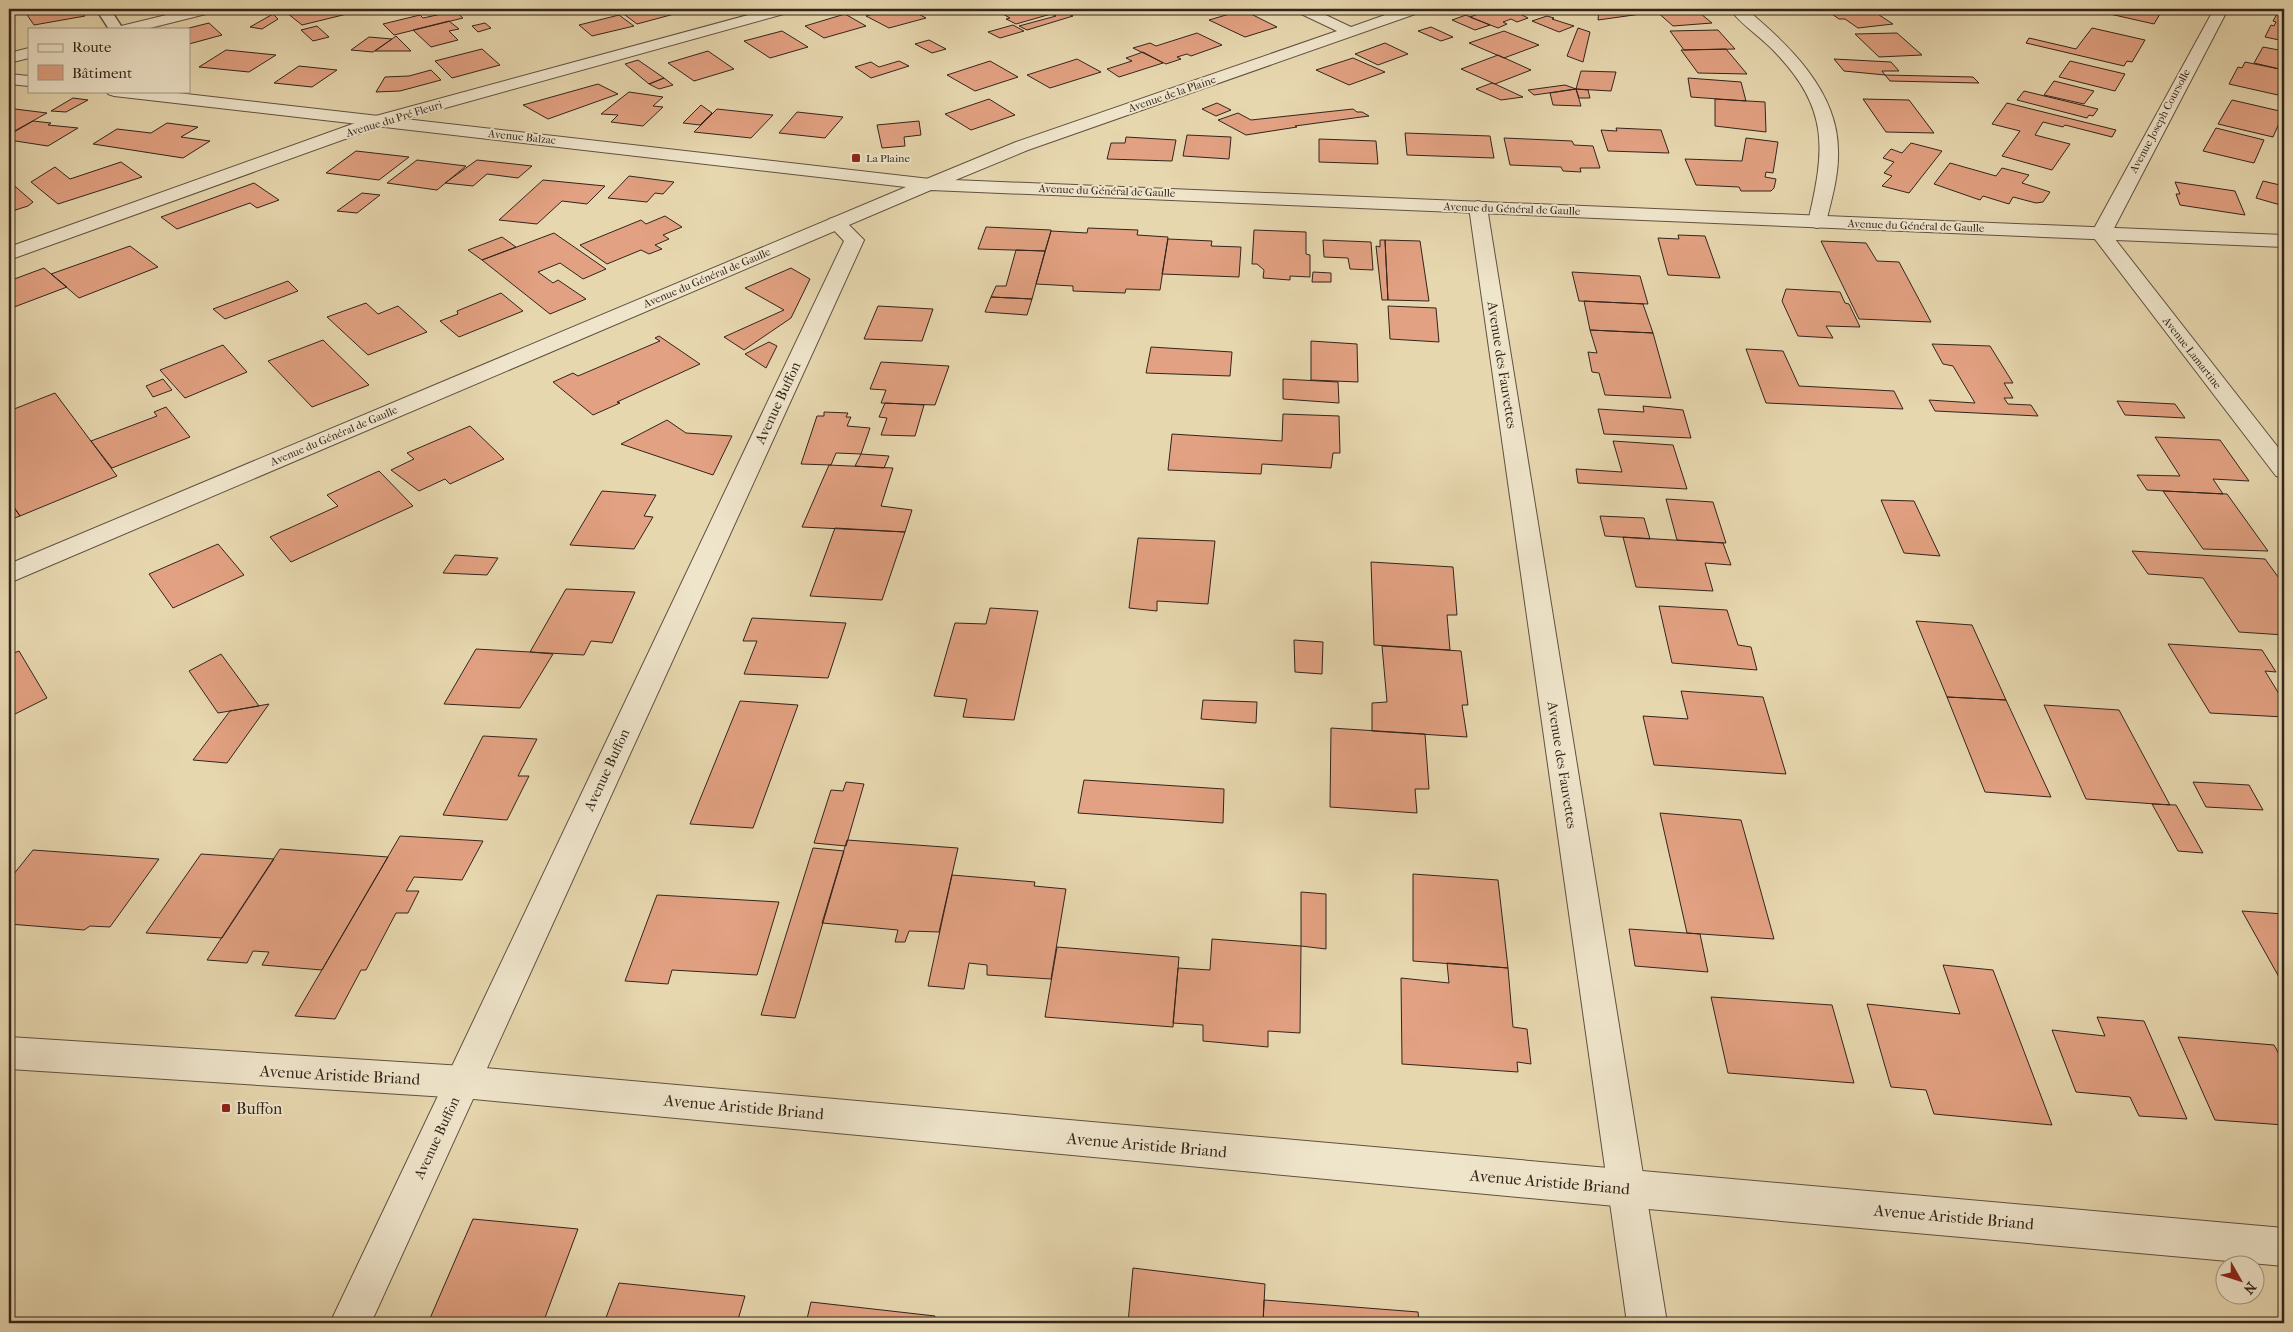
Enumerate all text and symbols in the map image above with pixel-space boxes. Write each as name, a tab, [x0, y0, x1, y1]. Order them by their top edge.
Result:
legend	[28, 28, 190, 92]
text: Route	[72, 38, 112, 56]
text: Bâtiment	[72, 64, 133, 82]
street label: Avenue Joseph Coursolle	[2127, 66, 2193, 176]
street label: Avenue de la Plaine	[1125, 73, 1218, 115]
street label: Avenue du Pré Fleuri	[343, 98, 444, 140]
street label: Avenue Balzac	[487, 127, 557, 147]
marker: La Plaine	[850, 152, 862, 164]
place label: La Plaine	[866, 152, 910, 165]
street label: Avenue du Général de Gaulle	[1037, 182, 1176, 200]
street label: Avenue du Général de Gaulle	[1442, 200, 1581, 218]
street label: Avenue du Général de Gaulle	[1846, 217, 1985, 235]
street label: Avenue du Général de Gaulle	[641, 245, 773, 311]
street label: Avenue des Fauvettes	[1483, 299, 1520, 430]
street label: Avenue Lamartine	[2159, 314, 2224, 392]
street label: Avenue Buffon	[751, 359, 804, 448]
street label: Avenue du Général de Gaulle	[268, 403, 400, 469]
street label: Avenue des Fauvettes	[1543, 699, 1580, 830]
street label: Avenue Buffon	[580, 726, 633, 815]
street label: Avenue Aristide Briand	[258, 1061, 421, 1089]
street label: Avenue Aristide Briand	[662, 1090, 825, 1123]
street label: Avenue Buffon	[410, 1094, 463, 1183]
place label: Buffon	[236, 1099, 283, 1118]
marker: Buffon	[220, 1102, 232, 1114]
street label: Avenue Aristide Briand	[1065, 1128, 1228, 1161]
street label: Avenue Aristide Briand	[1468, 1165, 1631, 1198]
street label: Avenue Aristide Briand	[1872, 1200, 2035, 1233]
north arrow	[2216, 1254, 2266, 1304]
text: N	[2240, 1278, 2260, 1298]

